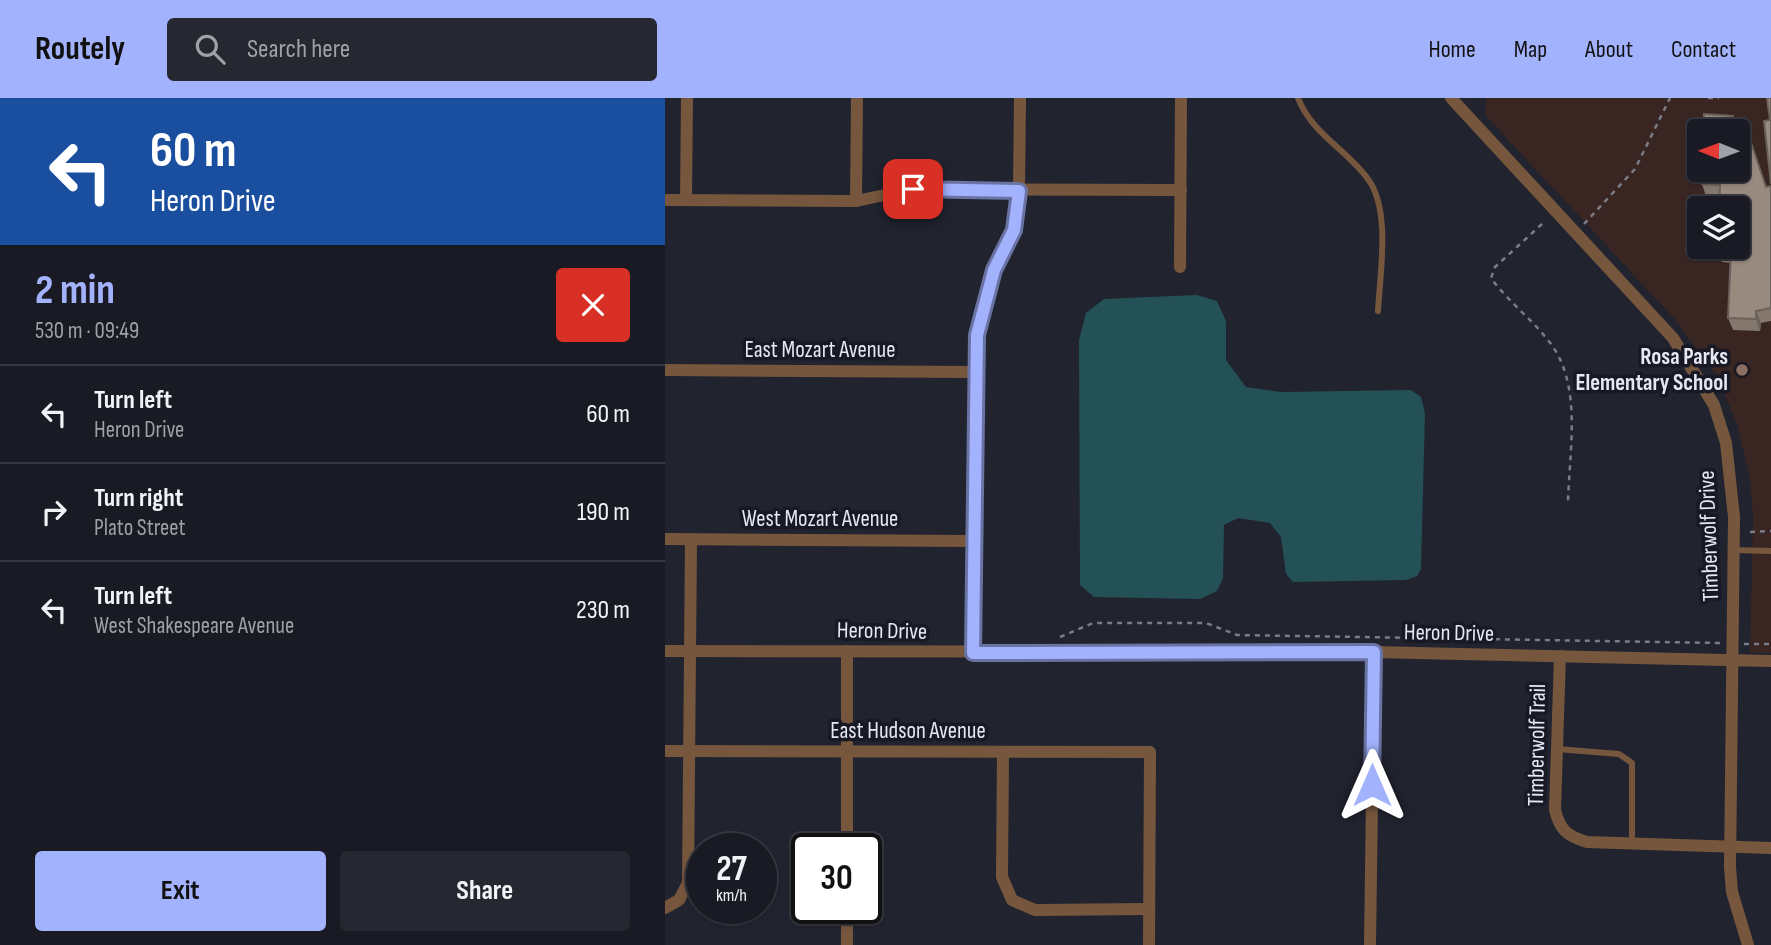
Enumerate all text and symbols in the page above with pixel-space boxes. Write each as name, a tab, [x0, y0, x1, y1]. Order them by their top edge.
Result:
search box	[167, 18, 657, 81]
text: Routely	[35, 29, 125, 69]
icon: search	[191, 30, 229, 68]
text: Search here	[247, 34, 350, 65]
text: Home	[1428, 35, 1476, 64]
text: Map	[1514, 35, 1547, 64]
text: About	[1585, 35, 1633, 64]
text: Contact	[1671, 35, 1736, 64]
north arrow	[1687, 119, 1750, 182]
map controls	[1687, 119, 1750, 259]
text: 60 m	[150, 122, 237, 181]
icon: left	[35, 126, 126, 217]
pin	[883, 159, 943, 219]
icon: arrive	[894, 170, 932, 208]
text: Heron Drive	[150, 182, 276, 221]
button: layers	[1687, 196, 1750, 259]
text: 2 min	[35, 265, 115, 316]
button: close	[556, 268, 630, 342]
text: 530 m · 09:49	[35, 317, 139, 345]
street label: East Mozart Avenue	[745, 336, 895, 364]
place label: Rosa Parks Elementary School	[1576, 343, 1728, 397]
marker: Rosa Parks Elementary School	[1734, 362, 1750, 378]
text: Turn left	[94, 385, 172, 416]
icon: left	[35, 395, 73, 433]
text: 60 m	[586, 399, 630, 430]
text: Heron Drive	[94, 416, 184, 444]
street label: Timberwolf Drive	[1693, 470, 1725, 602]
text: Turn right	[94, 483, 183, 514]
icon: right	[35, 493, 73, 531]
text: 190 m	[577, 497, 630, 528]
street label: West Mozart Avenue	[742, 505, 898, 533]
text: Plato Street	[94, 514, 185, 542]
text: Turn left	[94, 581, 172, 612]
icon: left	[35, 591, 73, 629]
text: 230 m	[576, 595, 630, 626]
text: West Shakespeare Avenue	[94, 612, 294, 640]
street label: Heron Drive	[837, 616, 927, 646]
street label: Heron Drive	[1404, 618, 1494, 648]
street label: Timberwolf Trail	[1522, 684, 1552, 806]
street label: East Hudson Avenue	[830, 717, 986, 745]
position arrow	[1335, 748, 1409, 822]
speed limit sign: 30	[791, 833, 882, 924]
text: 27	[716, 848, 747, 891]
button: Exit	[35, 851, 326, 931]
button: Share	[340, 851, 630, 931]
text: km/h	[716, 885, 747, 906]

